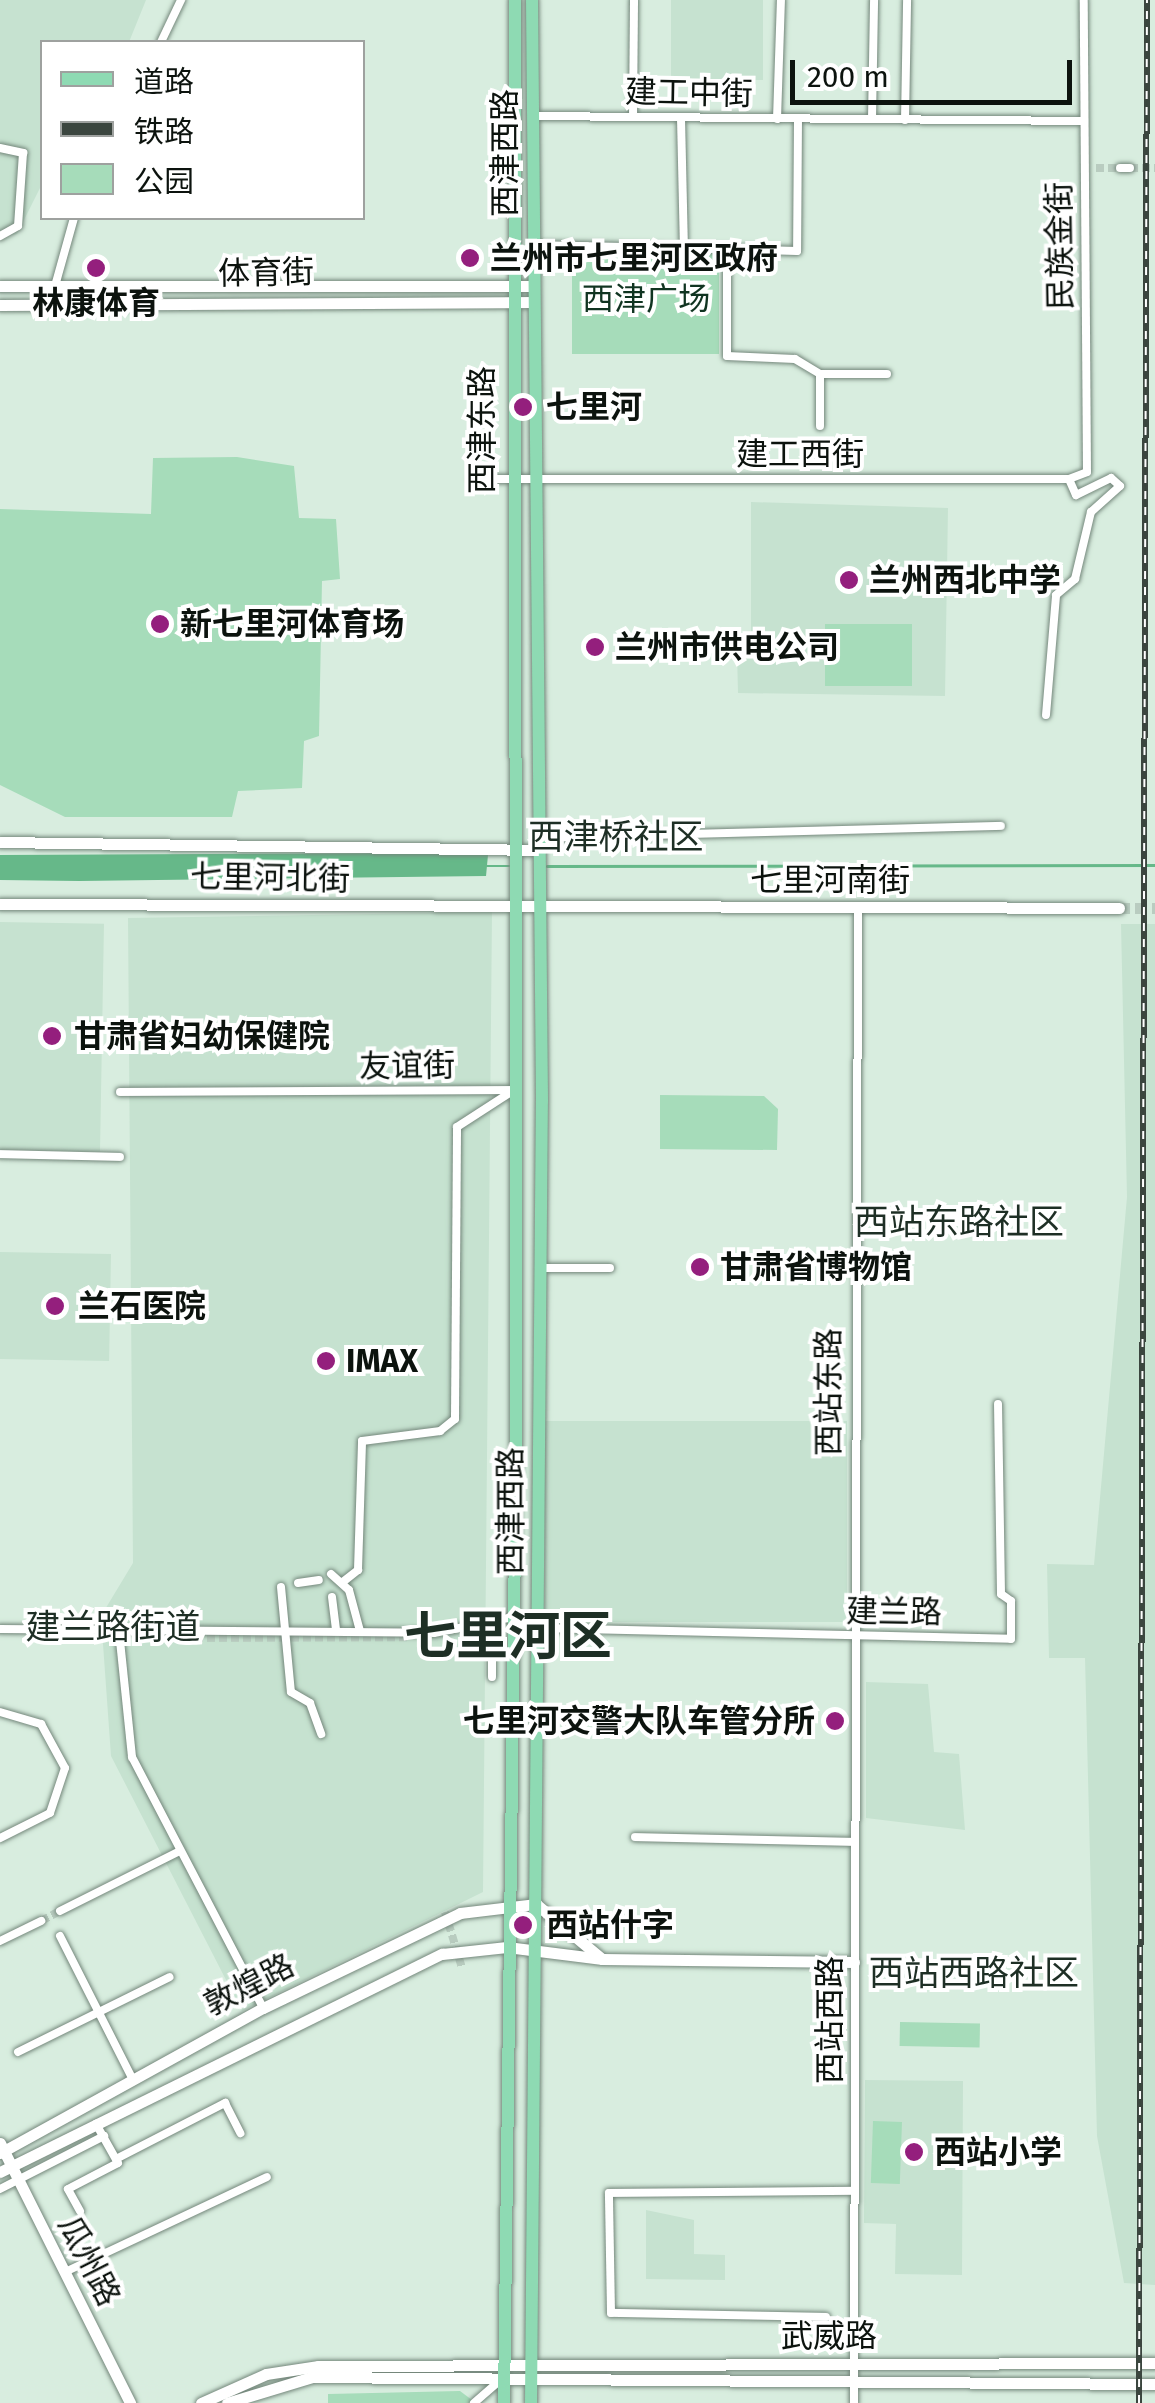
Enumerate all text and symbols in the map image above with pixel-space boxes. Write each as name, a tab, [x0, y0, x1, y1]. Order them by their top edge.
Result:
legend	[40, 40, 365, 220]
scale bar	[795, 40, 1078, 102]
text: 200 m	[807, 59, 889, 95]
text: 道路	[134, 64, 194, 100]
street label: 建工中街	[625, 73, 753, 113]
street label: 西津西路	[486, 89, 524, 217]
text: 铁路	[134, 114, 194, 150]
text: 公园	[134, 164, 194, 200]
street label: 民族金街	[1040, 182, 1080, 310]
place label: 兰州市七里河区政府	[490, 239, 778, 277]
marker: 兰州市七里河区政府	[459, 247, 481, 269]
street label: 体育街	[218, 253, 314, 293]
marker: 林康体育	[85, 257, 107, 279]
park label: 西津广场	[582, 280, 710, 318]
place label: 林康体育	[32, 284, 160, 322]
street label: 西津东路	[463, 366, 501, 494]
place label: 七里河	[546, 388, 642, 426]
marker: 七里河	[510, 394, 536, 420]
street label: 建工西街	[736, 435, 864, 473]
place label: 兰州西北中学	[869, 561, 1061, 599]
marker: 兰州西北中学	[838, 569, 860, 591]
place label: 新七里河体育场	[180, 605, 404, 643]
marker: 新七里河体育场	[149, 613, 171, 635]
place label: 兰州市供电公司	[615, 628, 839, 666]
marker: 兰州市供电公司	[584, 636, 606, 658]
district label: 西津桥社区	[529, 816, 703, 858]
street label: 七里河北街	[190, 857, 350, 899]
street label: 七里河南街	[750, 861, 910, 899]
place label: 甘肃省妇幼保健院	[74, 1017, 330, 1055]
marker: 甘肃省妇幼保健院	[39, 1023, 65, 1049]
street label: 友谊街	[359, 1046, 455, 1086]
district label: 西站东路社区	[854, 1201, 1064, 1243]
place label: 甘肃省博物馆	[720, 1248, 912, 1286]
marker: 甘肃省博物馆	[689, 1256, 711, 1278]
place label: 兰石医院	[78, 1287, 206, 1325]
marker: 兰石医院	[42, 1293, 68, 1319]
street label: 西站东路	[810, 1328, 848, 1456]
place label: IMAX	[346, 1342, 418, 1380]
marker: IMAX	[315, 1350, 337, 1372]
street label: 西津西路	[492, 1447, 530, 1575]
street label: 建兰路	[846, 1592, 942, 1632]
district label: 建兰路街道	[26, 1606, 200, 1648]
district label: 七里河区	[404, 1606, 612, 1668]
place label: 七里河交警大队车管分所	[463, 1702, 815, 1740]
marker: 七里河交警大队车管分所	[824, 1710, 846, 1732]
place label: 西站什字	[546, 1906, 674, 1944]
marker: 西站什字	[510, 1912, 536, 1938]
street label: 敦煌路	[198, 1946, 300, 2024]
district label: 西站西路社区	[869, 1952, 1079, 1994]
street label: 西站西路	[811, 1956, 849, 2084]
place label: 西站小学	[934, 2133, 1062, 2171]
marker: 西站小学	[903, 2141, 925, 2163]
street label: 瓜州路	[50, 2210, 128, 2312]
street label: 武威路	[781, 2317, 877, 2355]

